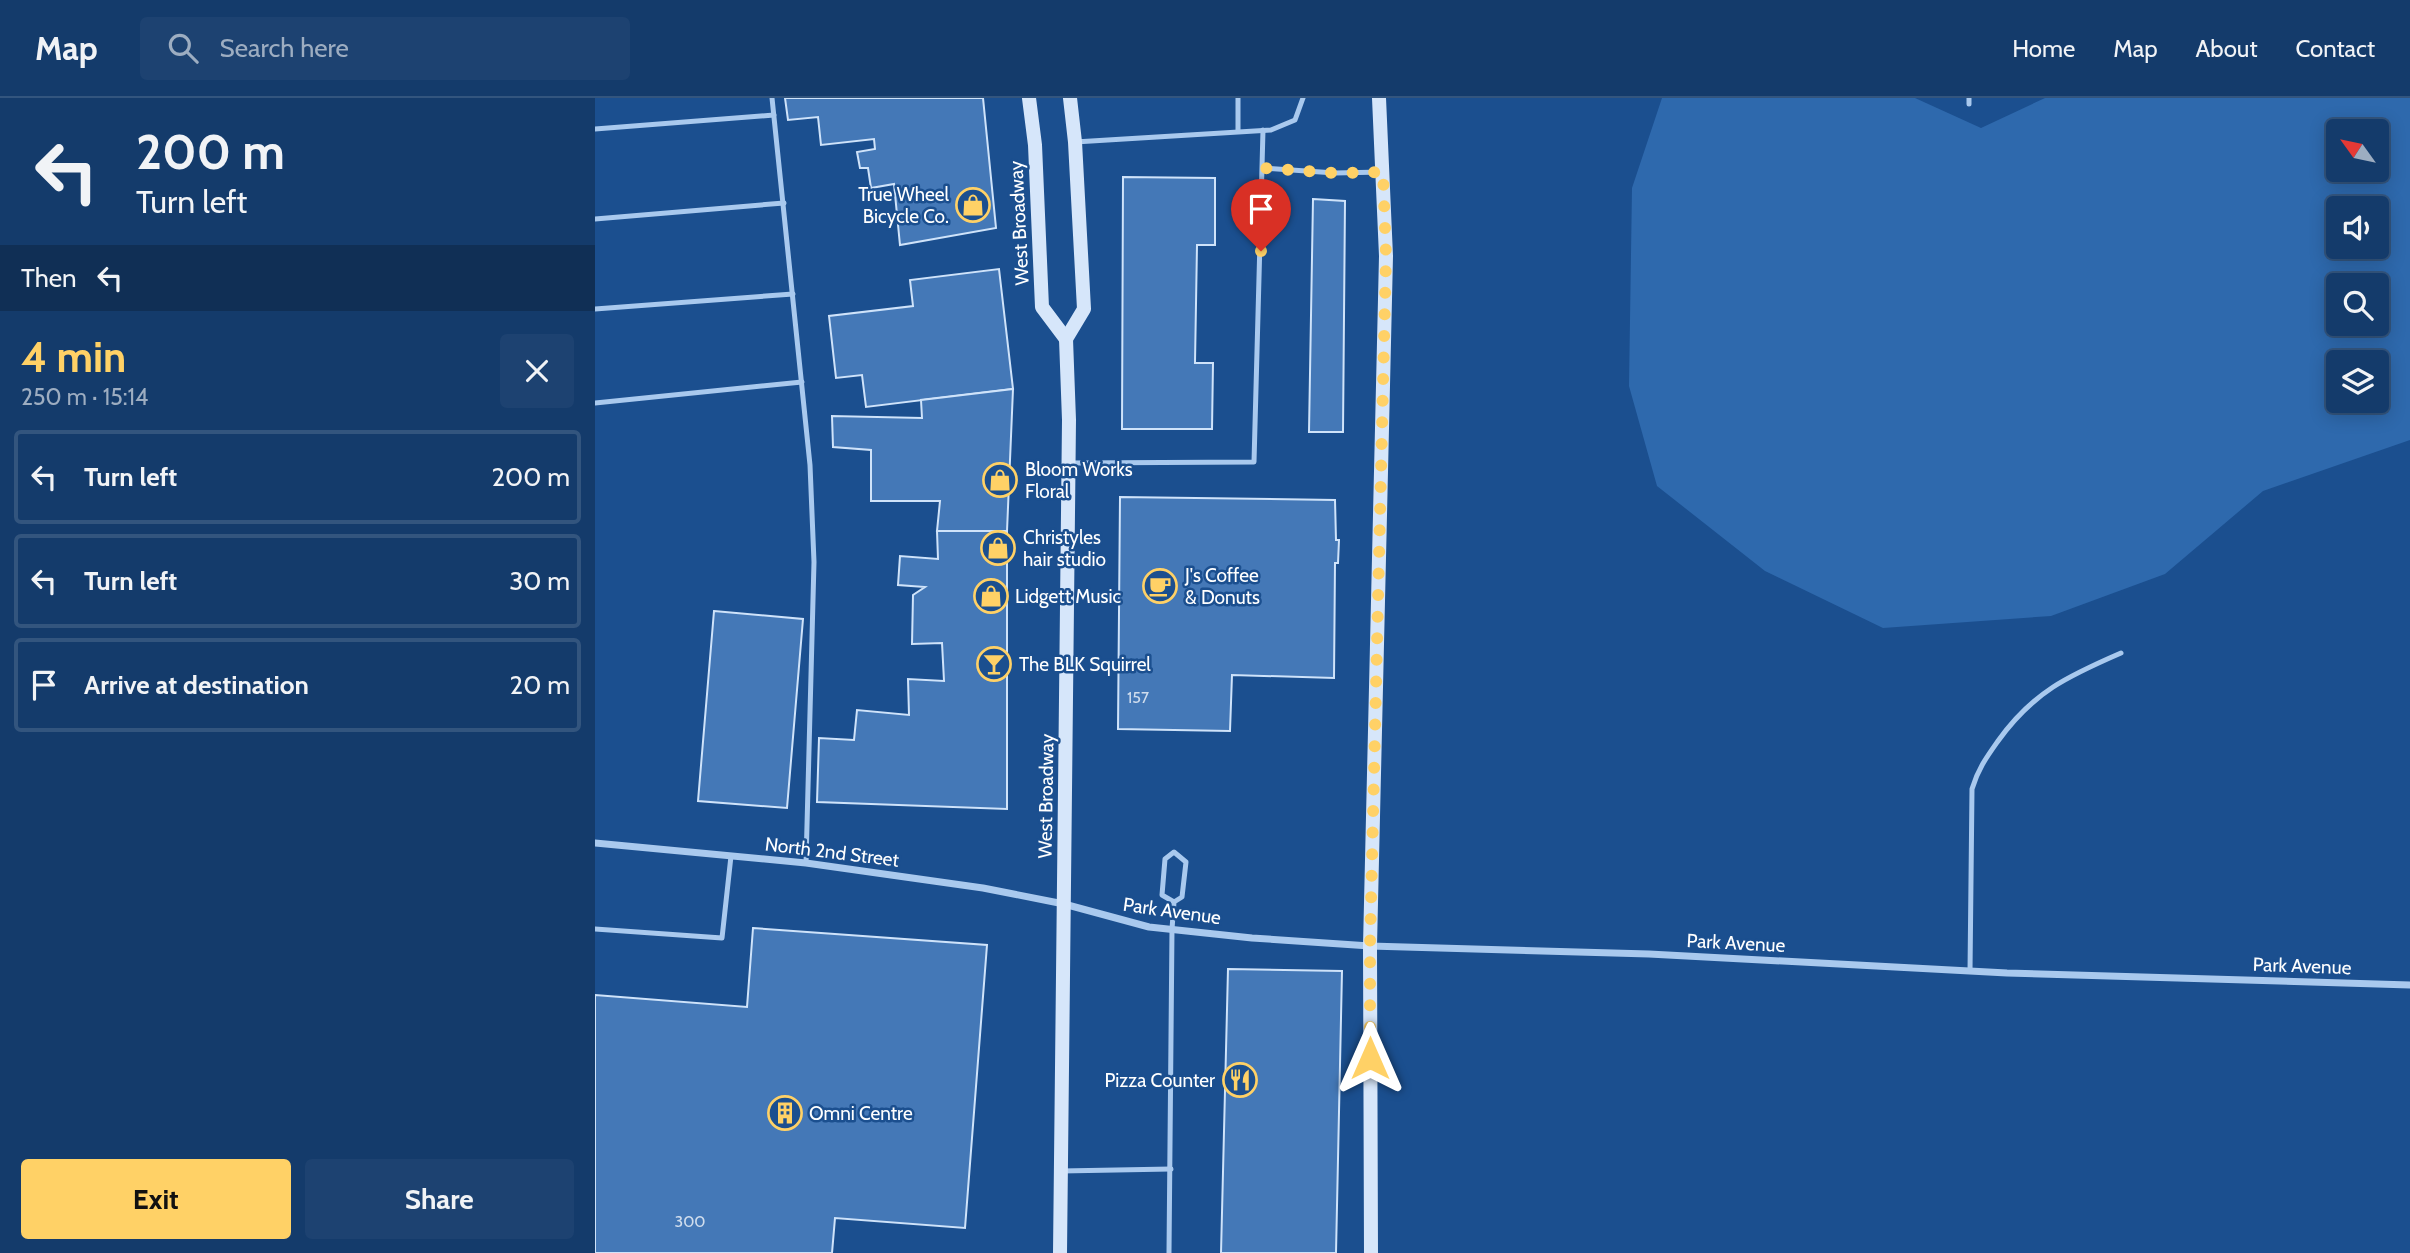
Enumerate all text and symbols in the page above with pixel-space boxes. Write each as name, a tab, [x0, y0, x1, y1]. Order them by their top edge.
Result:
search box	[140, 17, 630, 80]
text: Map	[35, 28, 98, 68]
icon: search	[164, 29, 202, 67]
text: Search here	[220, 32, 349, 64]
text: Home	[2012, 34, 2075, 63]
text: Map	[2113, 34, 2158, 63]
text: About	[2196, 34, 2258, 63]
text: Contact	[2296, 34, 2375, 63]
north arrow	[2326, 119, 2389, 182]
map controls	[2326, 119, 2389, 413]
text: 200 m	[136, 122, 285, 181]
icon: left	[21, 126, 112, 217]
street label: West Broadway	[1004, 160, 1034, 286]
pin	[1231, 179, 1291, 251]
text: Turn left	[136, 182, 247, 221]
place label: True Wheel Bicycle Co.	[858, 183, 950, 228]
shop icon: True Wheel Bicycle Co.	[954, 186, 992, 224]
icon: arrive	[1242, 190, 1280, 228]
button: sound	[2326, 196, 2389, 259]
icon: left	[91, 259, 129, 297]
text: Then	[21, 262, 77, 294]
button: search	[2326, 273, 2389, 336]
text: 4 min	[21, 331, 126, 383]
button: close	[500, 334, 574, 408]
button: layers	[2326, 350, 2389, 413]
text: 250 m · 15:14	[21, 383, 148, 411]
icon: left	[25, 458, 63, 496]
place label: Bloom Works Floral	[1025, 458, 1133, 503]
text: Turn left	[84, 461, 177, 493]
text: 200 m	[491, 461, 570, 493]
shop icon: Bloom Works Floral	[981, 461, 1019, 499]
place label: Christyles hair studio	[1023, 526, 1106, 571]
shop icon: Christyles hair studio	[979, 529, 1017, 567]
icon: left	[25, 562, 63, 600]
place label: J's Coffee & Donuts	[1184, 564, 1260, 609]
text: Turn left	[84, 565, 177, 597]
text: 30 m	[509, 565, 570, 597]
cafe icon: J's Coffee & Donuts	[1141, 567, 1179, 605]
shop icon: Lidgett Music	[972, 577, 1010, 615]
place label: Lidgett Music	[1015, 585, 1121, 608]
bar icon: The BLK Squirrel	[975, 645, 1013, 683]
place label: The BLK Squirrel	[1019, 653, 1151, 676]
icon: arrive	[25, 666, 63, 704]
text: Arrive at destination	[84, 669, 309, 701]
text: 20 m	[510, 669, 570, 701]
house number: 157	[1127, 688, 1149, 707]
street label: West Broadway	[1033, 733, 1059, 859]
street label: North 2nd Street	[764, 832, 901, 872]
street label: Park Avenue	[1121, 893, 1223, 929]
street label: Park Avenue	[1686, 929, 1786, 957]
street label: Park Avenue	[2252, 953, 2352, 979]
position arrow	[1333, 1021, 1407, 1095]
restaurant icon: Pizza Counter	[1221, 1061, 1259, 1099]
place label: Pizza Counter	[1105, 1069, 1215, 1092]
building icon: Omni Centre	[766, 1094, 804, 1132]
place label: Omni Centre	[809, 1102, 913, 1125]
button: Exit	[21, 1159, 291, 1239]
button: Share	[305, 1159, 574, 1239]
house number: 300	[675, 1212, 706, 1231]

